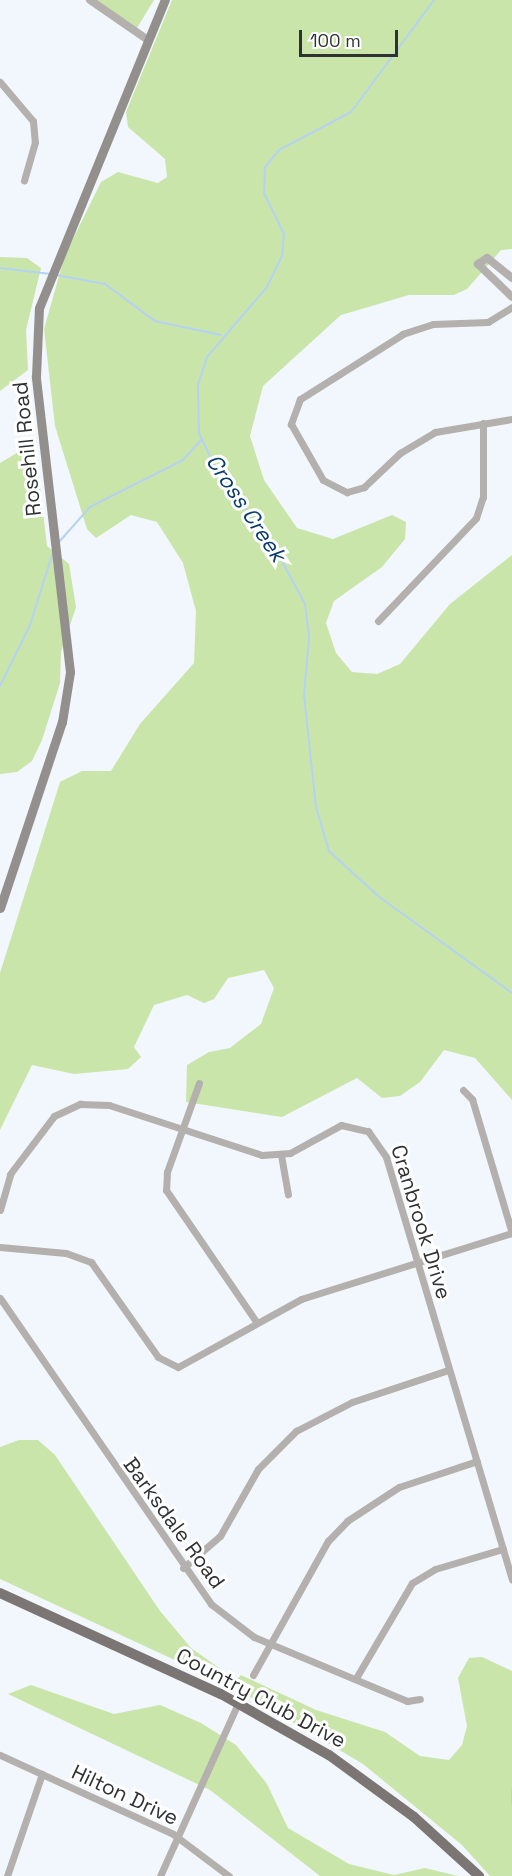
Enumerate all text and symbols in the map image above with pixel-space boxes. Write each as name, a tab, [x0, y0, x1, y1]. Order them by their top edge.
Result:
scale bar	[302, 18, 401, 56]
text: 100 m	[310, 29, 361, 52]
street label: Rosehill Road	[7, 381, 47, 517]
water label: Cross Creek	[200, 449, 292, 567]
street label: Cranbrook Drive	[386, 1142, 456, 1302]
street label: Barksdale Road	[118, 1452, 230, 1594]
street label: Country Club Drive	[172, 1643, 350, 1753]
street label: Hilton Drive	[68, 1759, 182, 1831]

